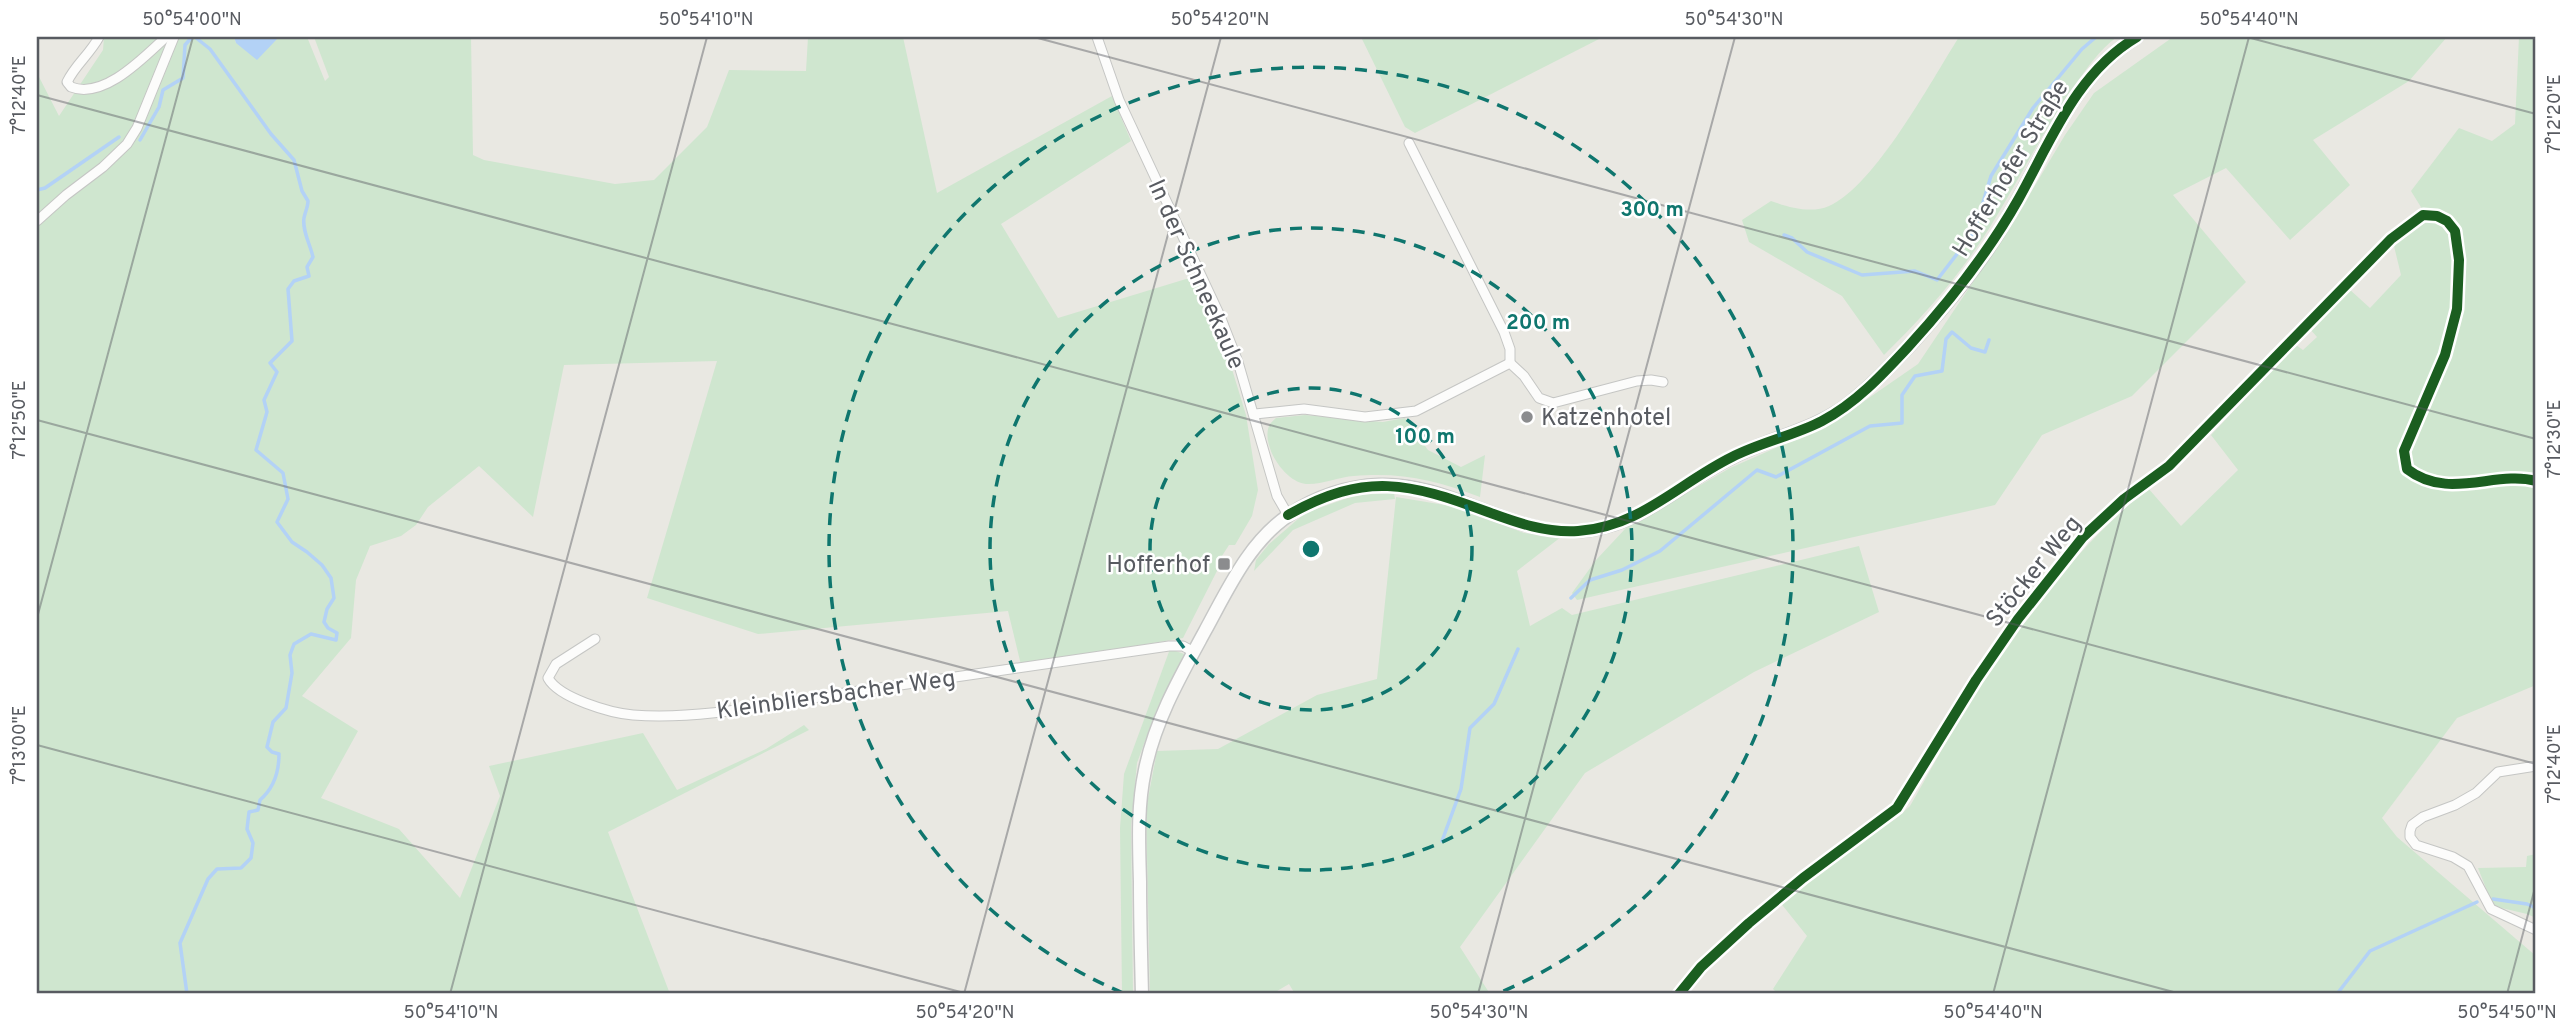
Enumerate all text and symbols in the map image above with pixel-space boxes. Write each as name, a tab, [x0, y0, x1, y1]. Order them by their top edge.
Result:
text: 50°54'00"N	[142, 9, 242, 32]
text: 50°54'10"N	[659, 9, 753, 32]
text: 50°54'20"N	[1170, 9, 1270, 32]
text: 50°54'30"N	[1685, 9, 1783, 32]
text: 50°54'40"N	[2199, 9, 2299, 32]
text: 7°12'40"E	[9, 55, 32, 135]
street label: Hofferhofer Straße	[1947, 75, 2076, 263]
text: 7°12'20"E	[2544, 75, 2567, 153]
street label: In der Schneekaule	[1140, 175, 1251, 375]
text: 300 m	[1620, 197, 1684, 224]
text: 200 m	[1506, 310, 1570, 337]
text: 7°12'50"E	[9, 380, 32, 460]
text: 7°12'30"E	[2544, 400, 2567, 478]
place label: Katzenhotel	[1541, 404, 1671, 434]
marker: Katzenhotel	[1519, 409, 1535, 425]
text: 100 m	[1395, 424, 1455, 451]
street label: Stöcker Weg	[1980, 510, 2089, 634]
centre of rings	[1299, 537, 1323, 561]
place label: Hofferhof	[1106, 551, 1210, 581]
marker: Hofferhof	[1216, 556, 1232, 572]
street label: Kleinbliersbacher Weg	[715, 664, 958, 728]
text: 7°13'00"E	[9, 705, 32, 785]
text: 7°12'40"E	[2544, 724, 2567, 804]
text: 50°54'10"N	[404, 1002, 498, 1025]
text: 50°54'20"N	[915, 1002, 1015, 1025]
text: 50°54'30"N	[1430, 1002, 1528, 1025]
text: 50°54'40"N	[1943, 1002, 2043, 1025]
text: 50°54'50"N	[2457, 1002, 2557, 1025]

